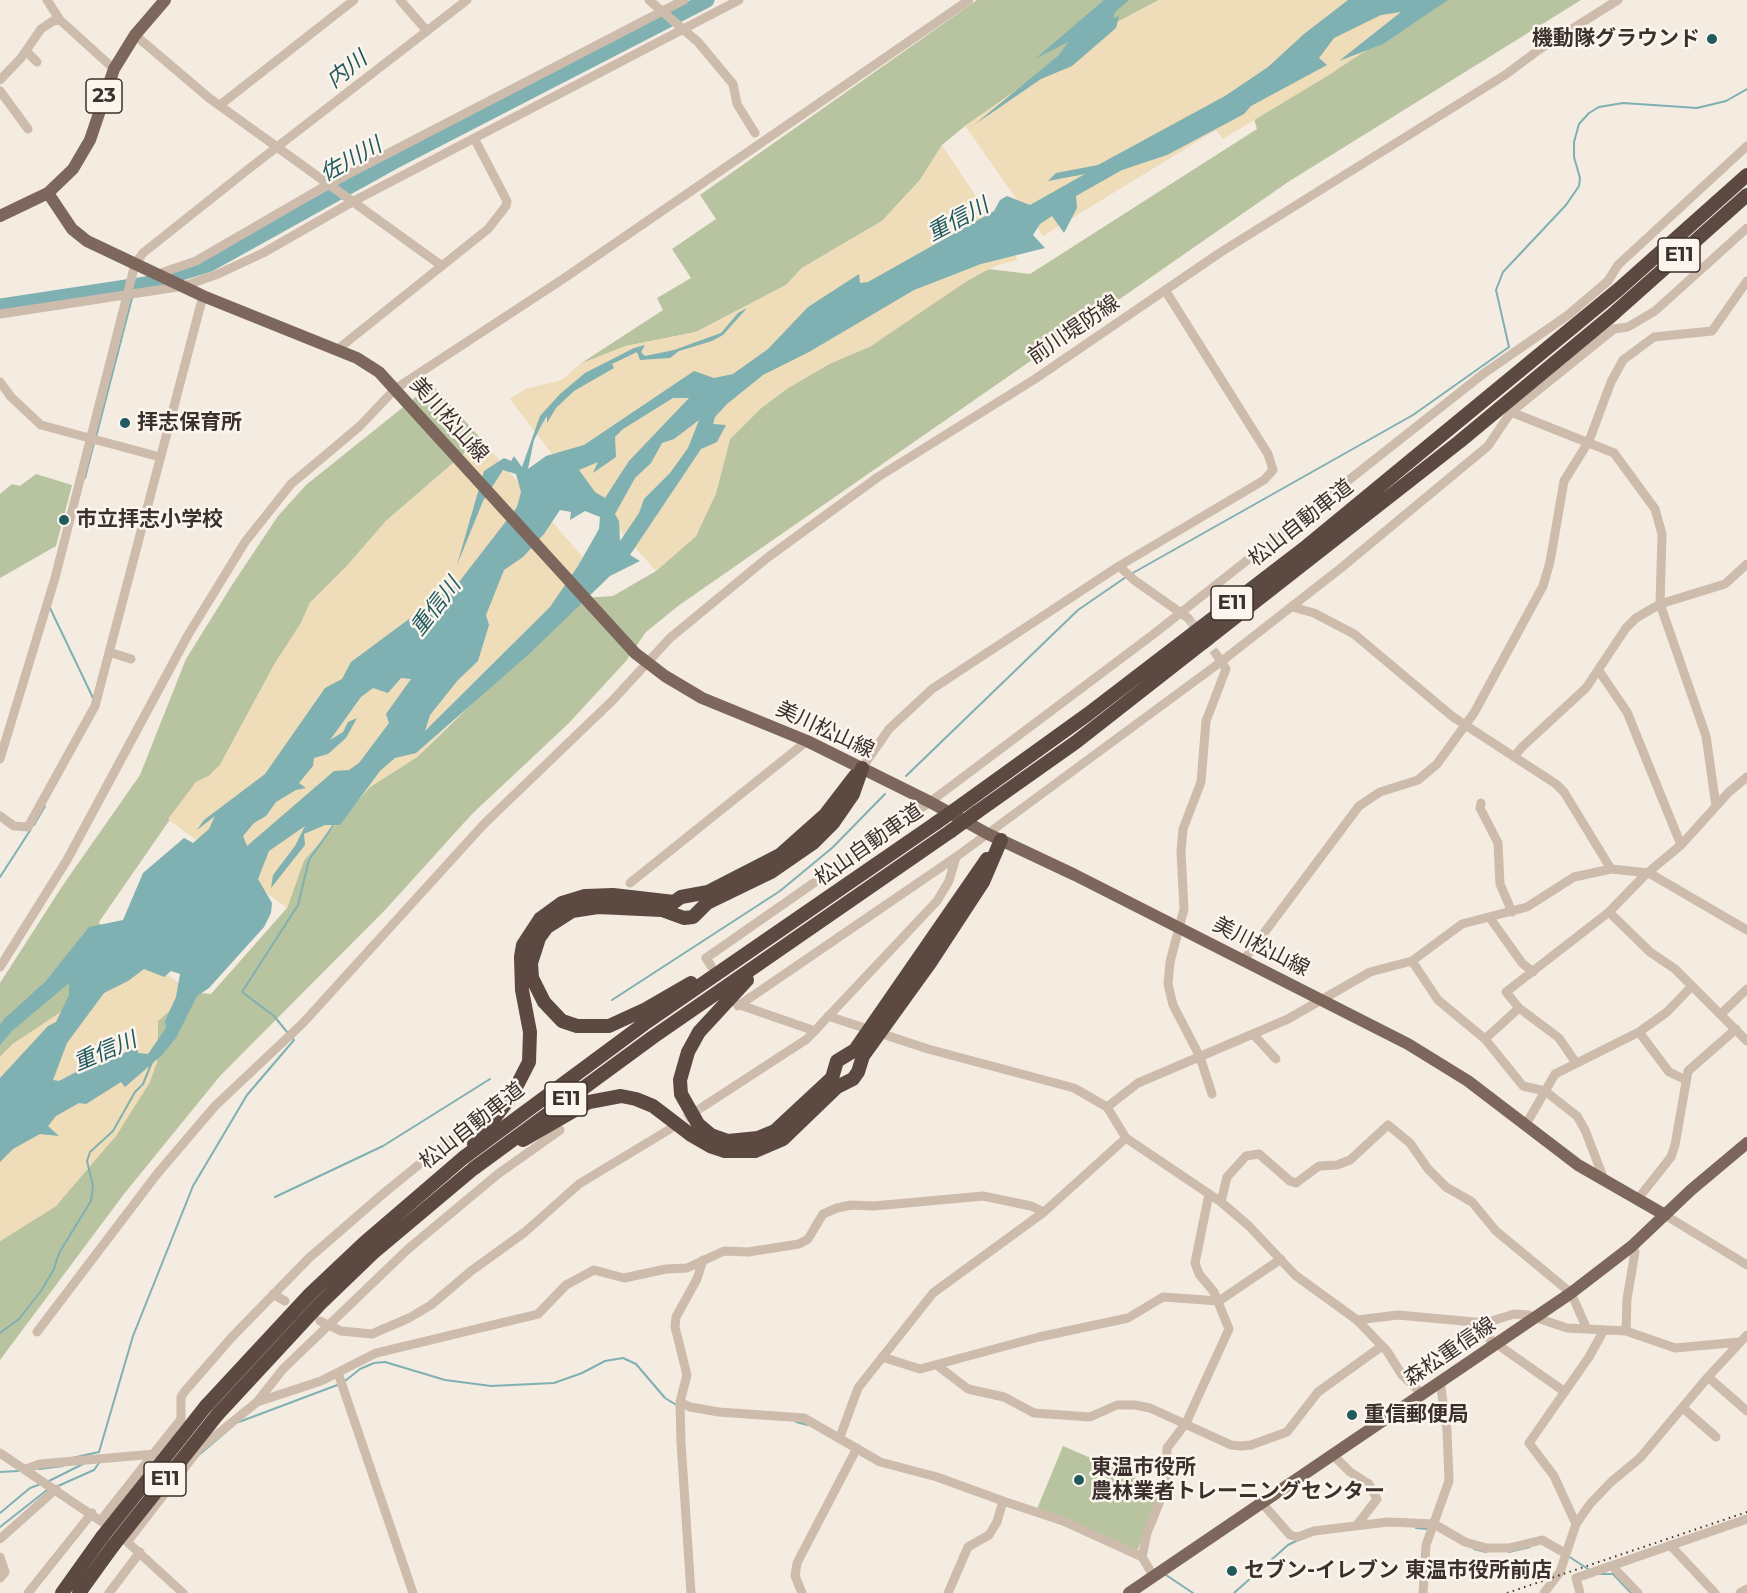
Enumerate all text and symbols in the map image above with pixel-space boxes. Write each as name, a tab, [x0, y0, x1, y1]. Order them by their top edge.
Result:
place label: 機動隊グラウンド	[1532, 26, 1700, 52]
marker: 機動隊グラウンド	[1705, 32, 1719, 46]
water label: 内川	[322, 46, 372, 94]
road number: 23	[86, 79, 122, 113]
water label: 佐川川	[316, 132, 386, 188]
water label: 重信川	[923, 193, 993, 247]
road number: E11	[1658, 238, 1700, 272]
street label: 前川堤防線	[1023, 290, 1125, 370]
street label: 美川松山線	[405, 373, 493, 467]
place label: 拝志保育所	[137, 410, 242, 436]
marker: 拝志保育所	[118, 416, 132, 430]
street label: 松山自動車道	[1244, 474, 1358, 572]
place label: 市立拝志小学校	[76, 507, 223, 533]
marker: 市立拝志小学校	[57, 513, 71, 527]
water label: 重信川	[405, 573, 467, 641]
road number: E11	[1211, 586, 1253, 620]
street label: 美川松山線	[772, 696, 878, 764]
street label: 松山自動車道	[810, 799, 928, 891]
street label: 美川松山線	[1209, 912, 1313, 982]
water label: 重信川	[69, 1027, 141, 1077]
street label: 松山自動車道	[415, 1077, 529, 1175]
road number: E11	[545, 1082, 587, 1116]
street label: 森松重信線	[1399, 1312, 1501, 1392]
place label: 重信郵便局	[1364, 1402, 1469, 1428]
marker: 重信郵便局	[1345, 1408, 1359, 1422]
place label: 東温市役所 農林業者トレーニングセンター	[1091, 1455, 1385, 1505]
road number: E11	[144, 1462, 186, 1496]
marker: 東温市役所 農林業者トレーニングセンター	[1072, 1473, 1086, 1487]
place label: セブン-イレブン 東温市役所前店	[1244, 1558, 1552, 1584]
marker: セブン-イレブン 東温市役所前店	[1225, 1564, 1239, 1578]

